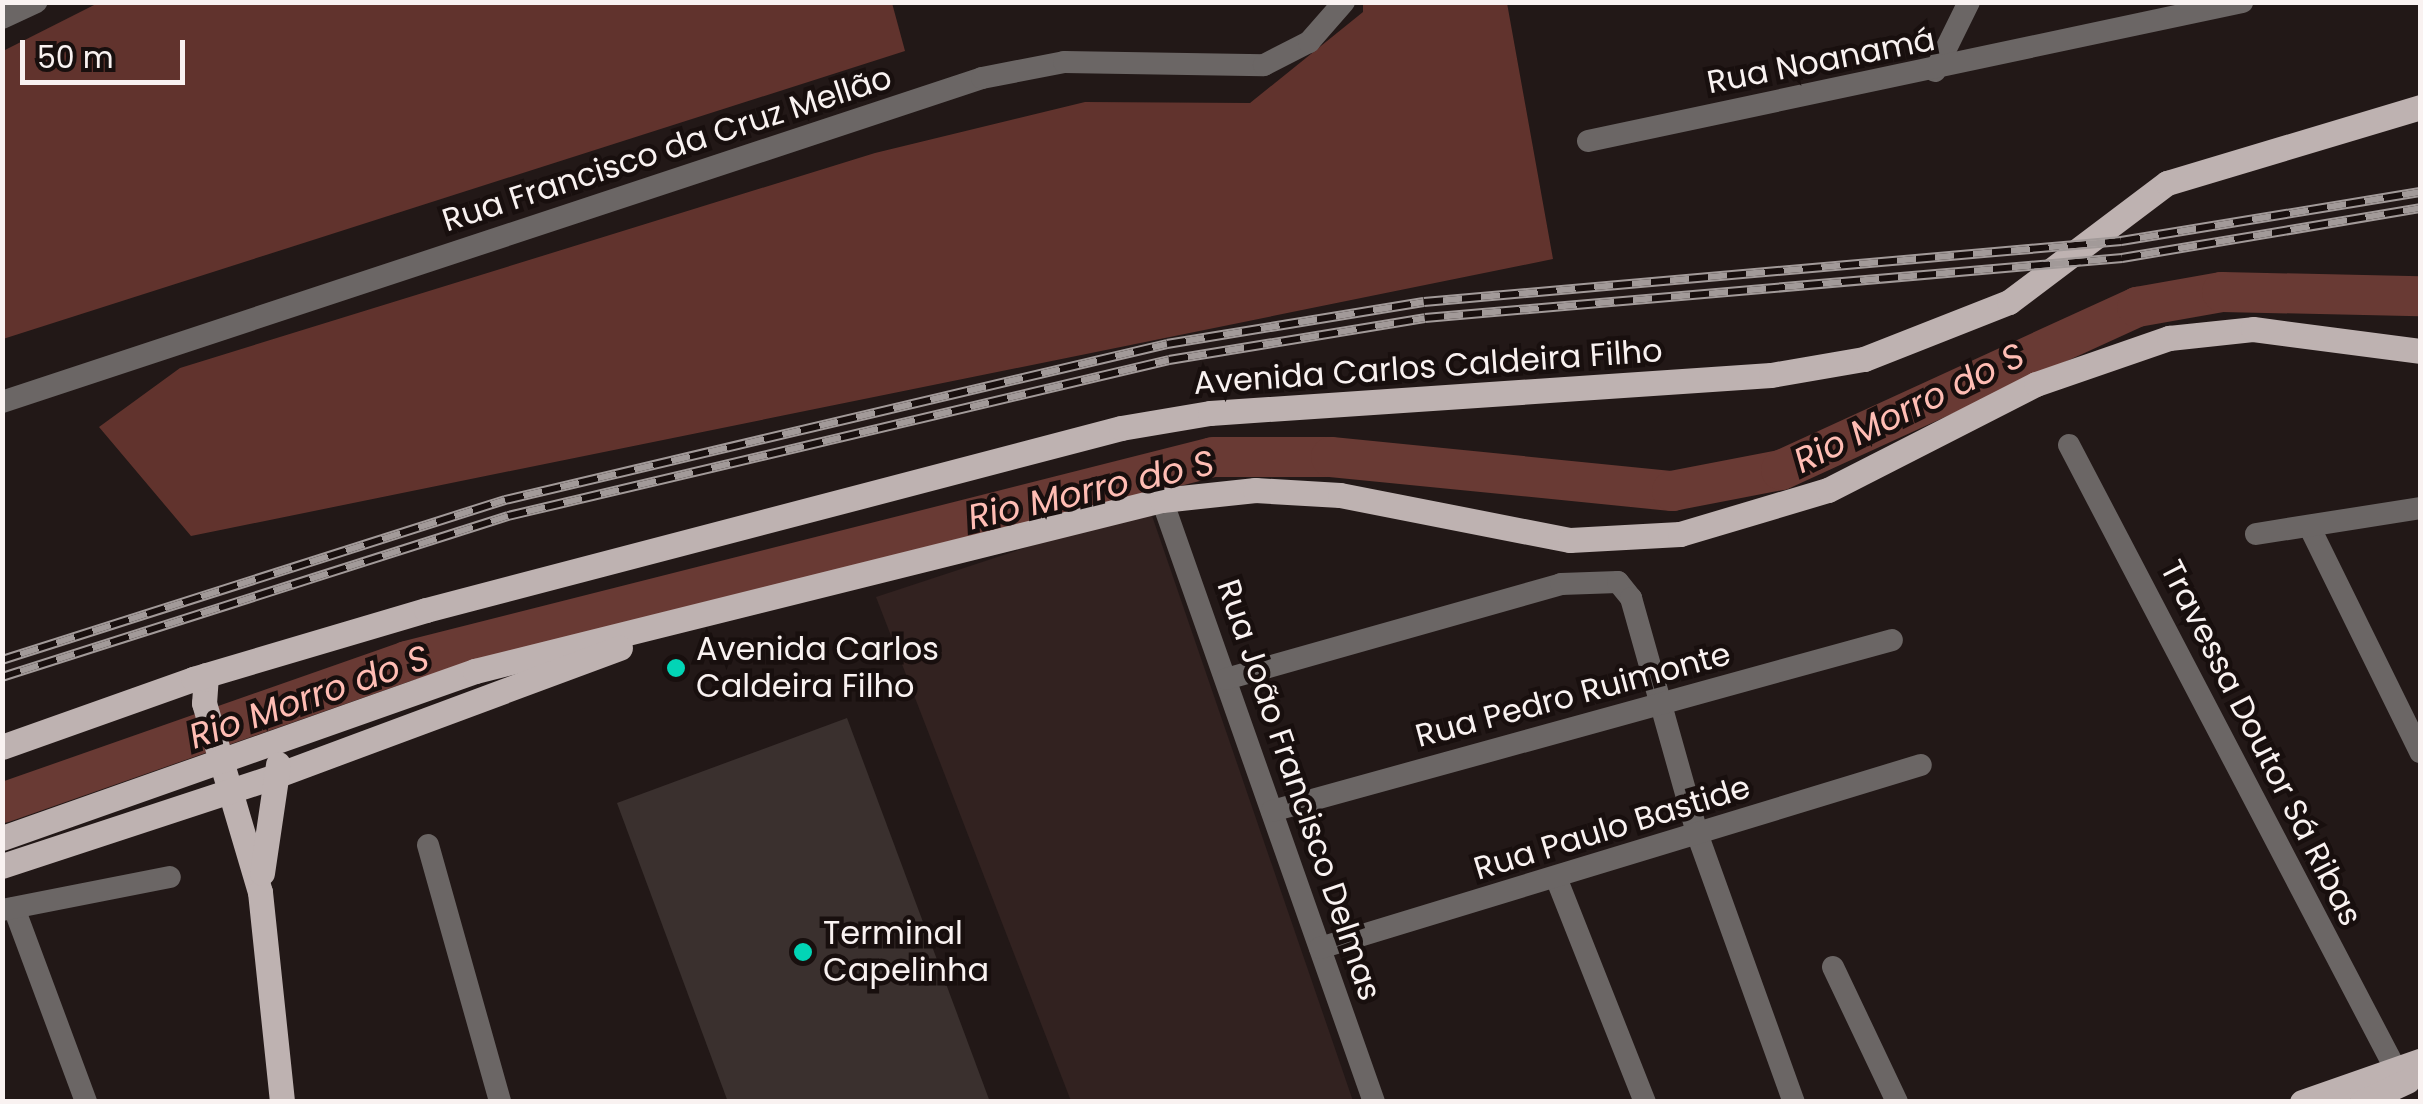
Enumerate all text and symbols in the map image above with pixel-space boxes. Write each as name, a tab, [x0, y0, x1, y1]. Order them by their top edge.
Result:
scale bar	[25, 20, 190, 82]
street label: Rua Noanamá	[1704, 20, 1938, 102]
text: 50 m	[37, 36, 114, 79]
street label: Rua Francisco da Cruz Mellão	[438, 58, 896, 240]
street label: Avenida Carlos Caldeira Filho	[1192, 331, 1664, 403]
water label: Rio Morro do S	[1787, 334, 2031, 482]
water label: Rio Morro do S	[964, 441, 1218, 539]
street label: Travessa Doutor Sá Ribas	[2152, 554, 2370, 932]
street label: Rua João Francisco Delmas	[1209, 575, 1389, 1005]
place label: Avenida Carlos Caldeira Filho	[696, 631, 939, 706]
street label: Rua Pedro Ruimonte	[1411, 634, 1735, 756]
water label: Rio Morro do S	[183, 636, 435, 758]
marker: Avenida Carlos Caldeira Filho	[665, 657, 687, 679]
street label: Rua Paulo Bastide	[1469, 768, 1755, 888]
place label: Terminal Capelinha	[823, 915, 989, 990]
marker: Terminal Capelinha	[792, 941, 814, 963]

